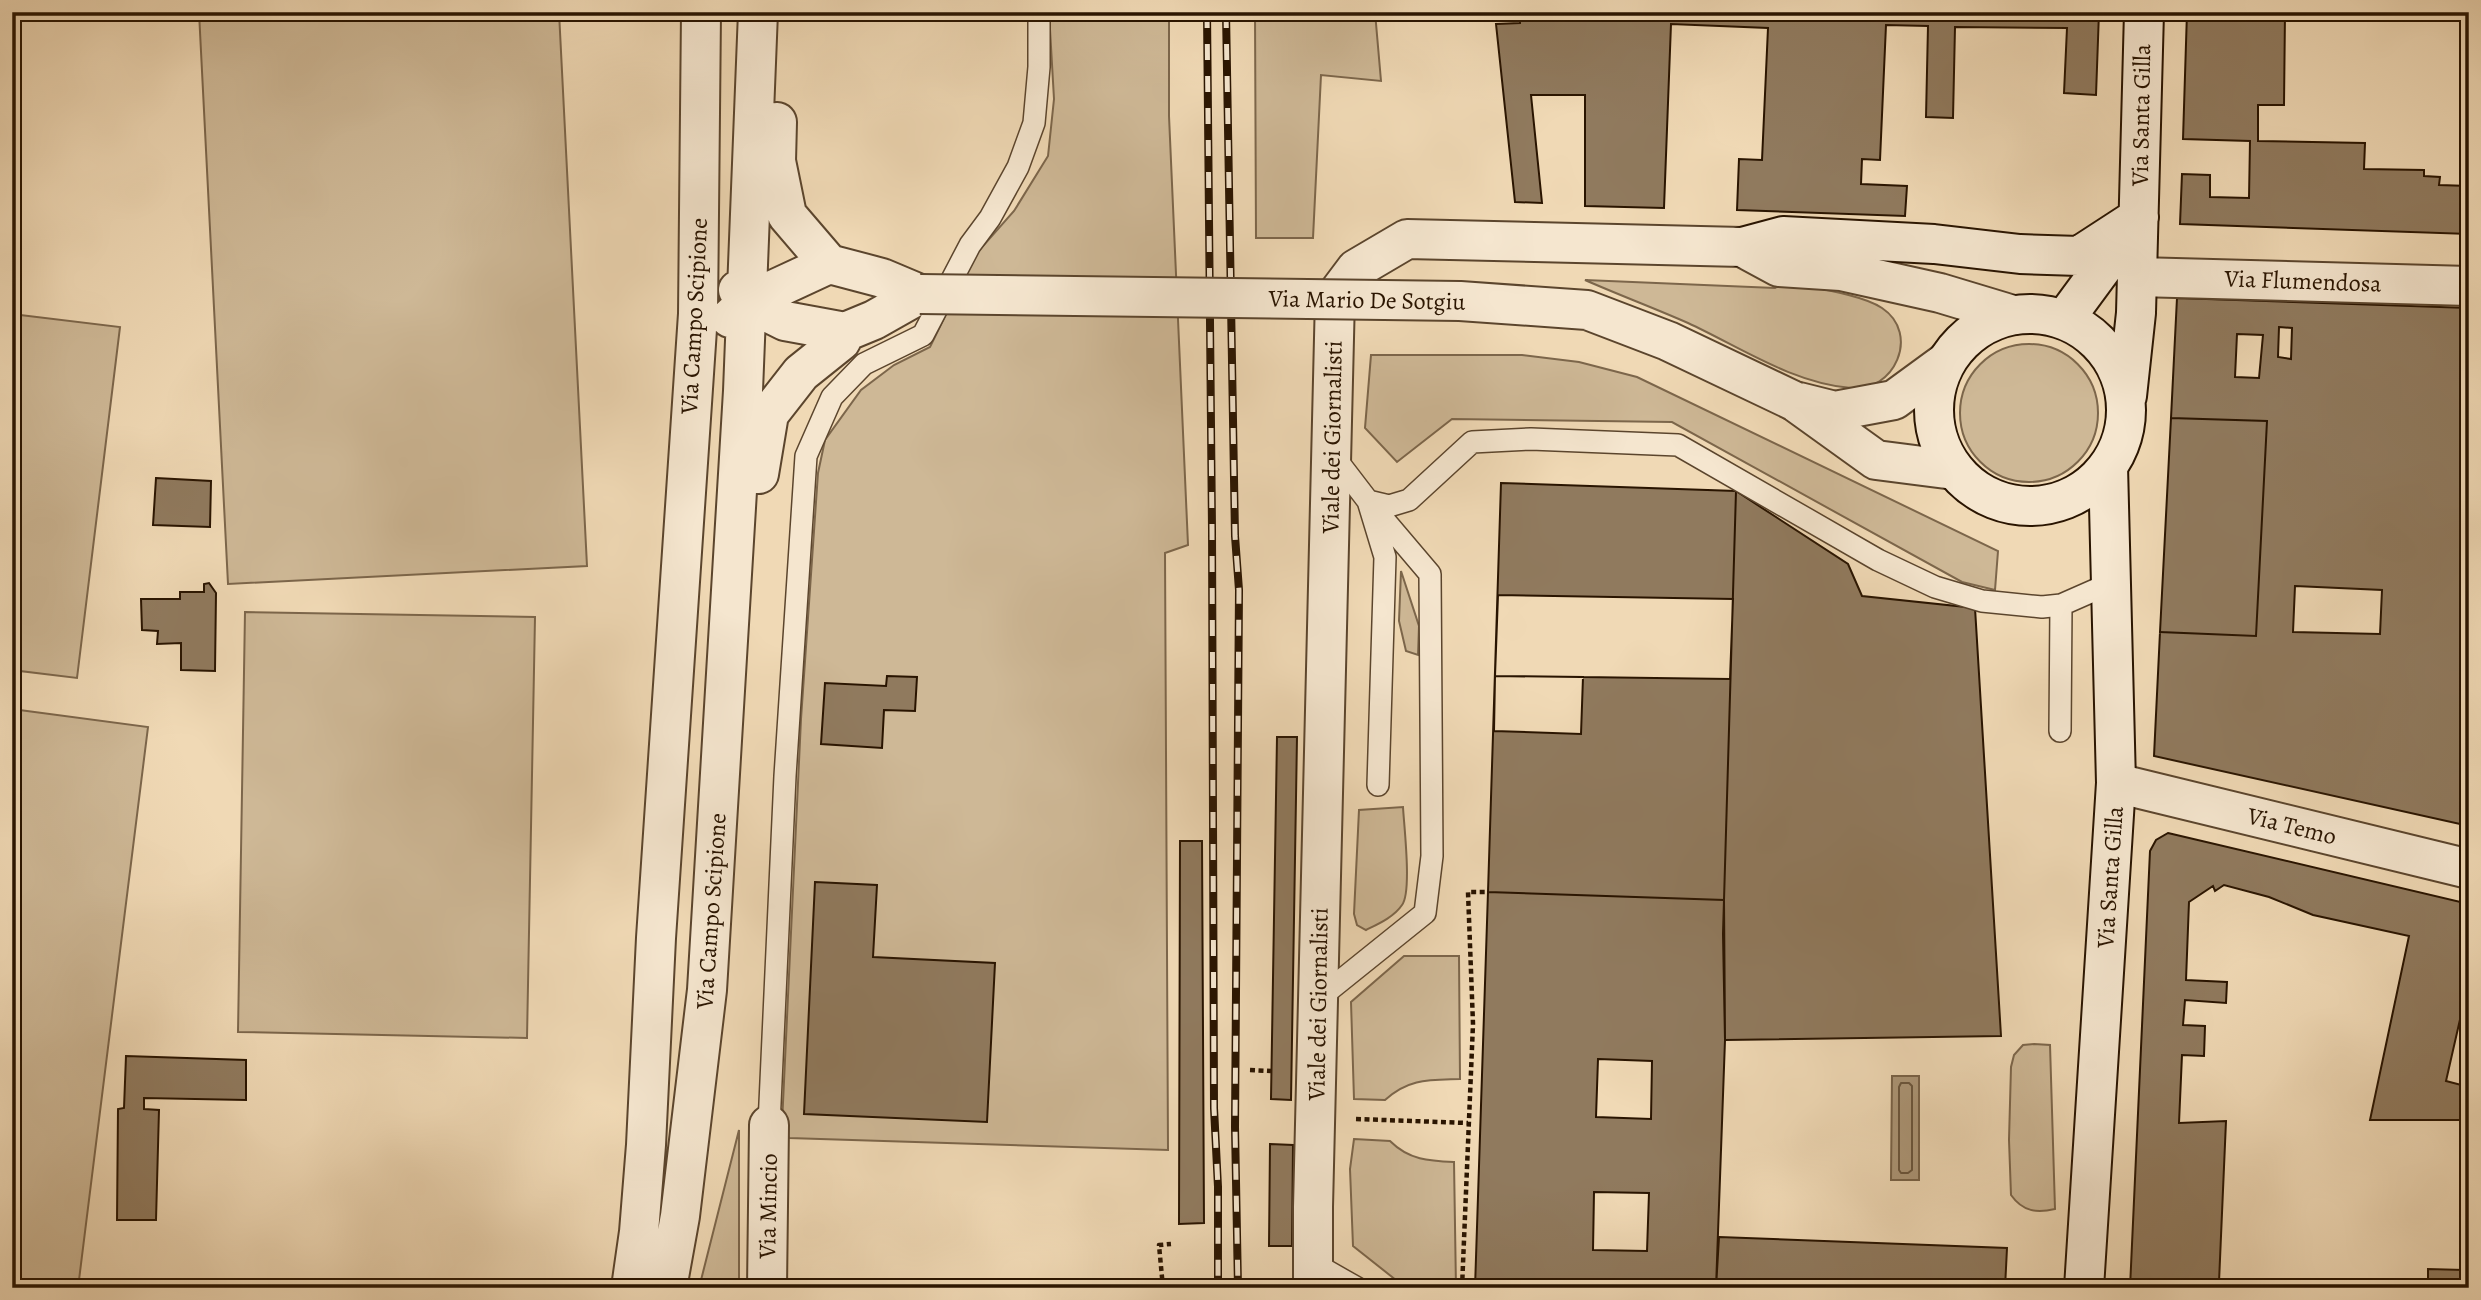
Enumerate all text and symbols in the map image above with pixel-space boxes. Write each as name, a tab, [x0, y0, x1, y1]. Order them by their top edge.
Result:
street label: Via Santa Gilla	[2124, 43, 2158, 187]
street label: Via Campo Scipione	[673, 217, 715, 416]
street label: Via Flumendosa	[2223, 262, 2383, 300]
street label: Via Mario De Sotgiu	[1267, 282, 1466, 318]
street label: Viale dei Giornalisti	[1314, 340, 1350, 535]
street label: Via Temo	[2243, 799, 2340, 853]
street label: Via Santa Gilla	[2089, 804, 2131, 950]
street label: Via Campo Scipione	[688, 812, 734, 1011]
street label: Viale dei Giornalisti	[1300, 907, 1336, 1102]
street label: Via Mincio	[751, 1153, 785, 1260]

